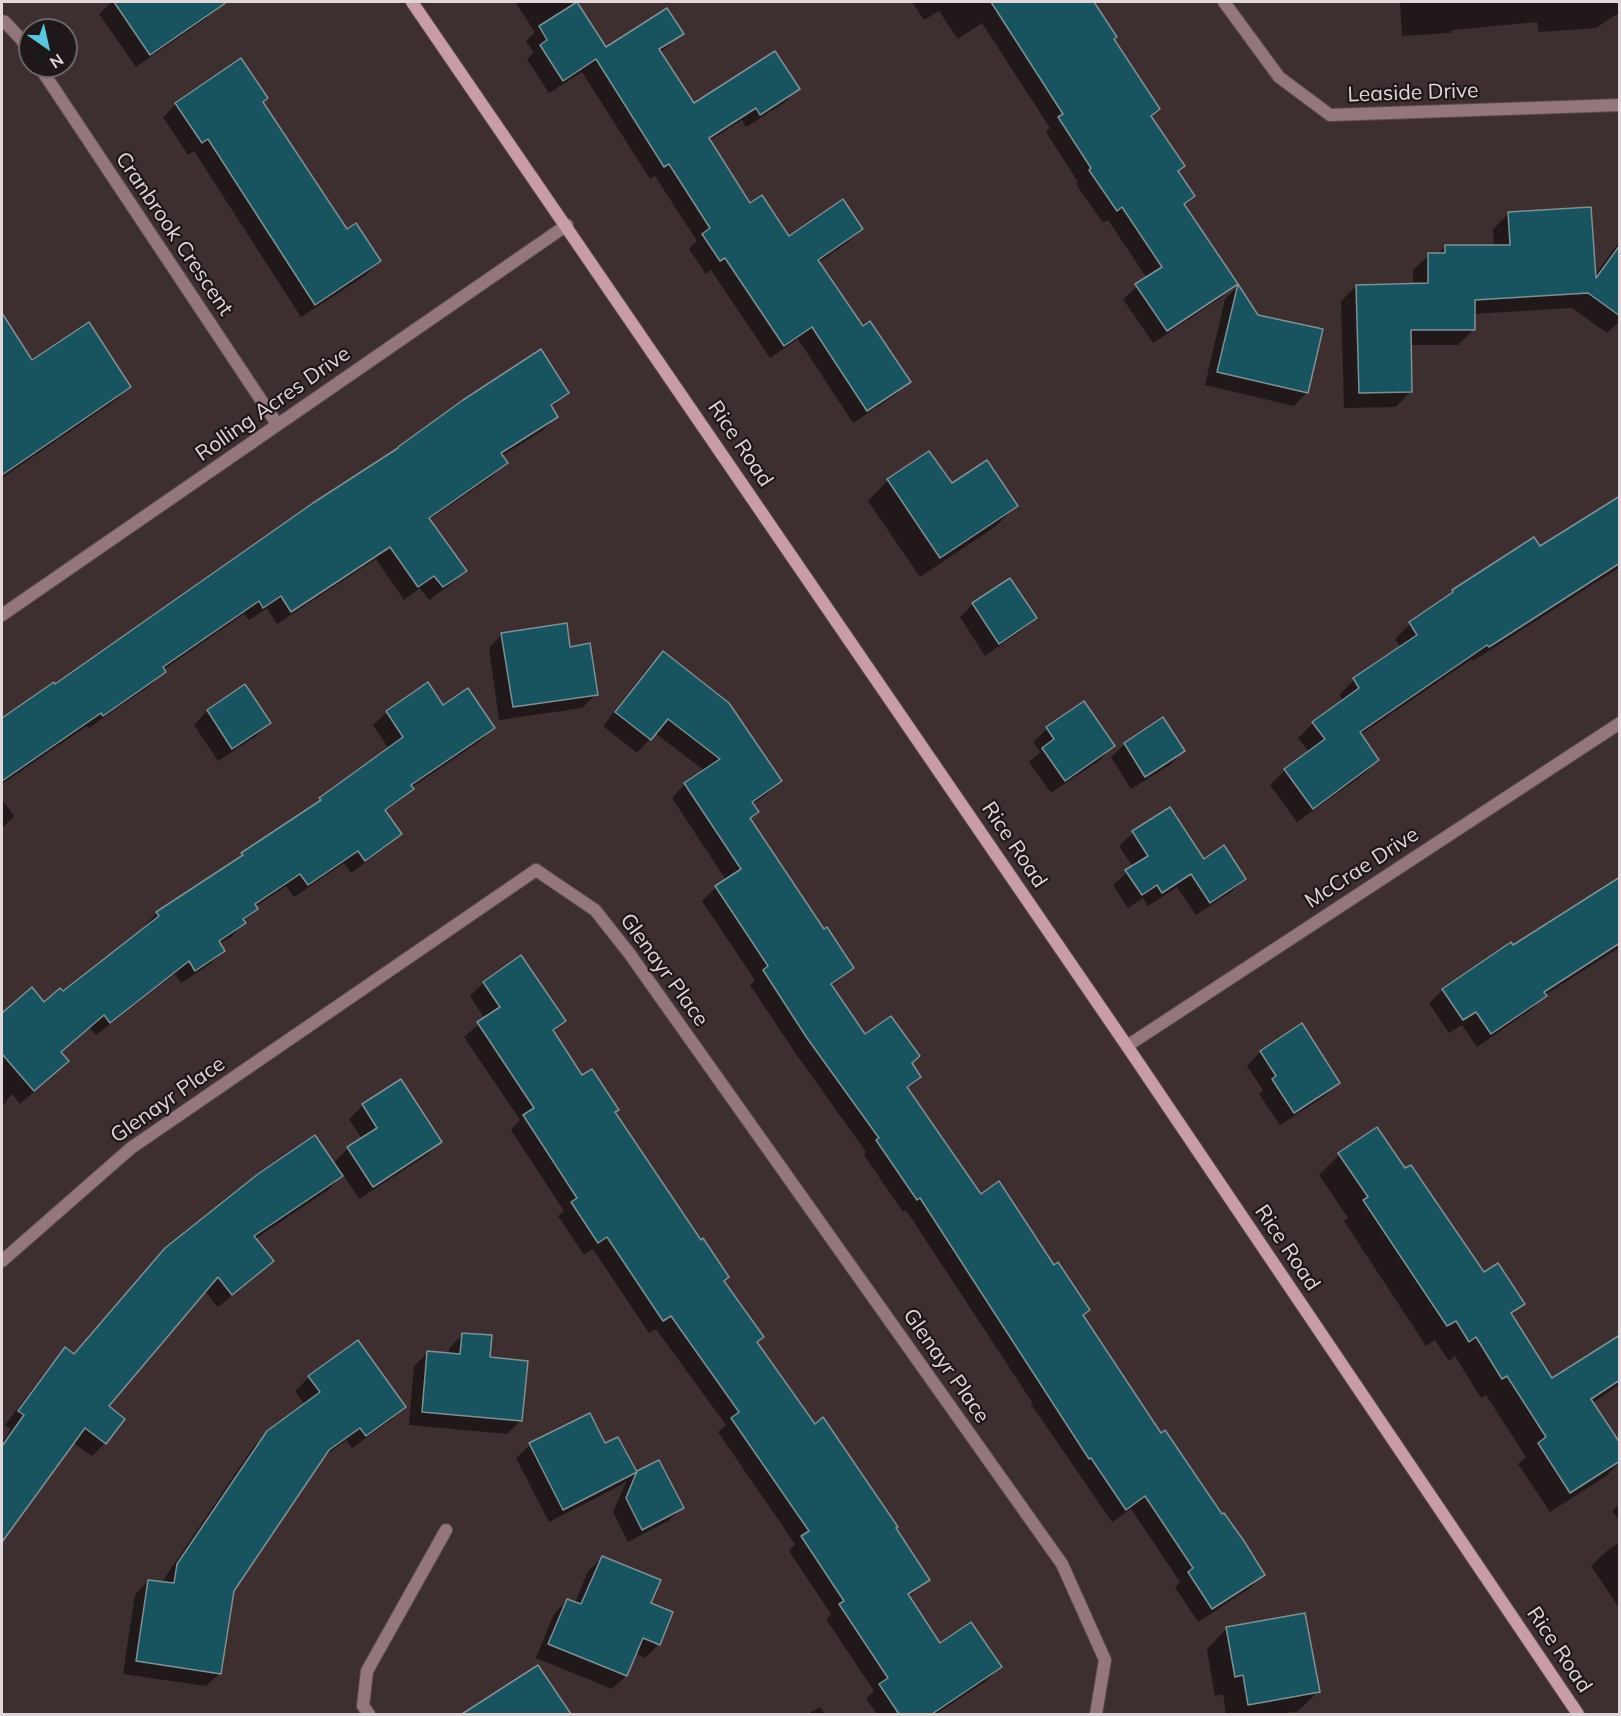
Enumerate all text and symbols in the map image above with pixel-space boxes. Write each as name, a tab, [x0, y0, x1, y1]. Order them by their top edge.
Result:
north arrow	[18, 18, 78, 78]
text: N	[46, 50, 68, 73]
street label: Leaside Drive	[1347, 78, 1479, 108]
street label: Cranbrook Crescent	[110, 147, 238, 321]
street label: Rolling Acres Drive	[191, 341, 355, 467]
street label: Rice Road	[702, 396, 778, 492]
street label: Rice Road	[976, 797, 1052, 893]
street label: McCrae Drive	[1300, 822, 1424, 914]
street label: Glenayr Place	[615, 909, 713, 1031]
street label: Glenayr Place	[106, 1051, 230, 1149]
street label: Rice Road	[1249, 1200, 1325, 1296]
street label: Glenayr Place	[897, 1304, 995, 1428]
street label: Rice Road	[1521, 1602, 1597, 1698]

